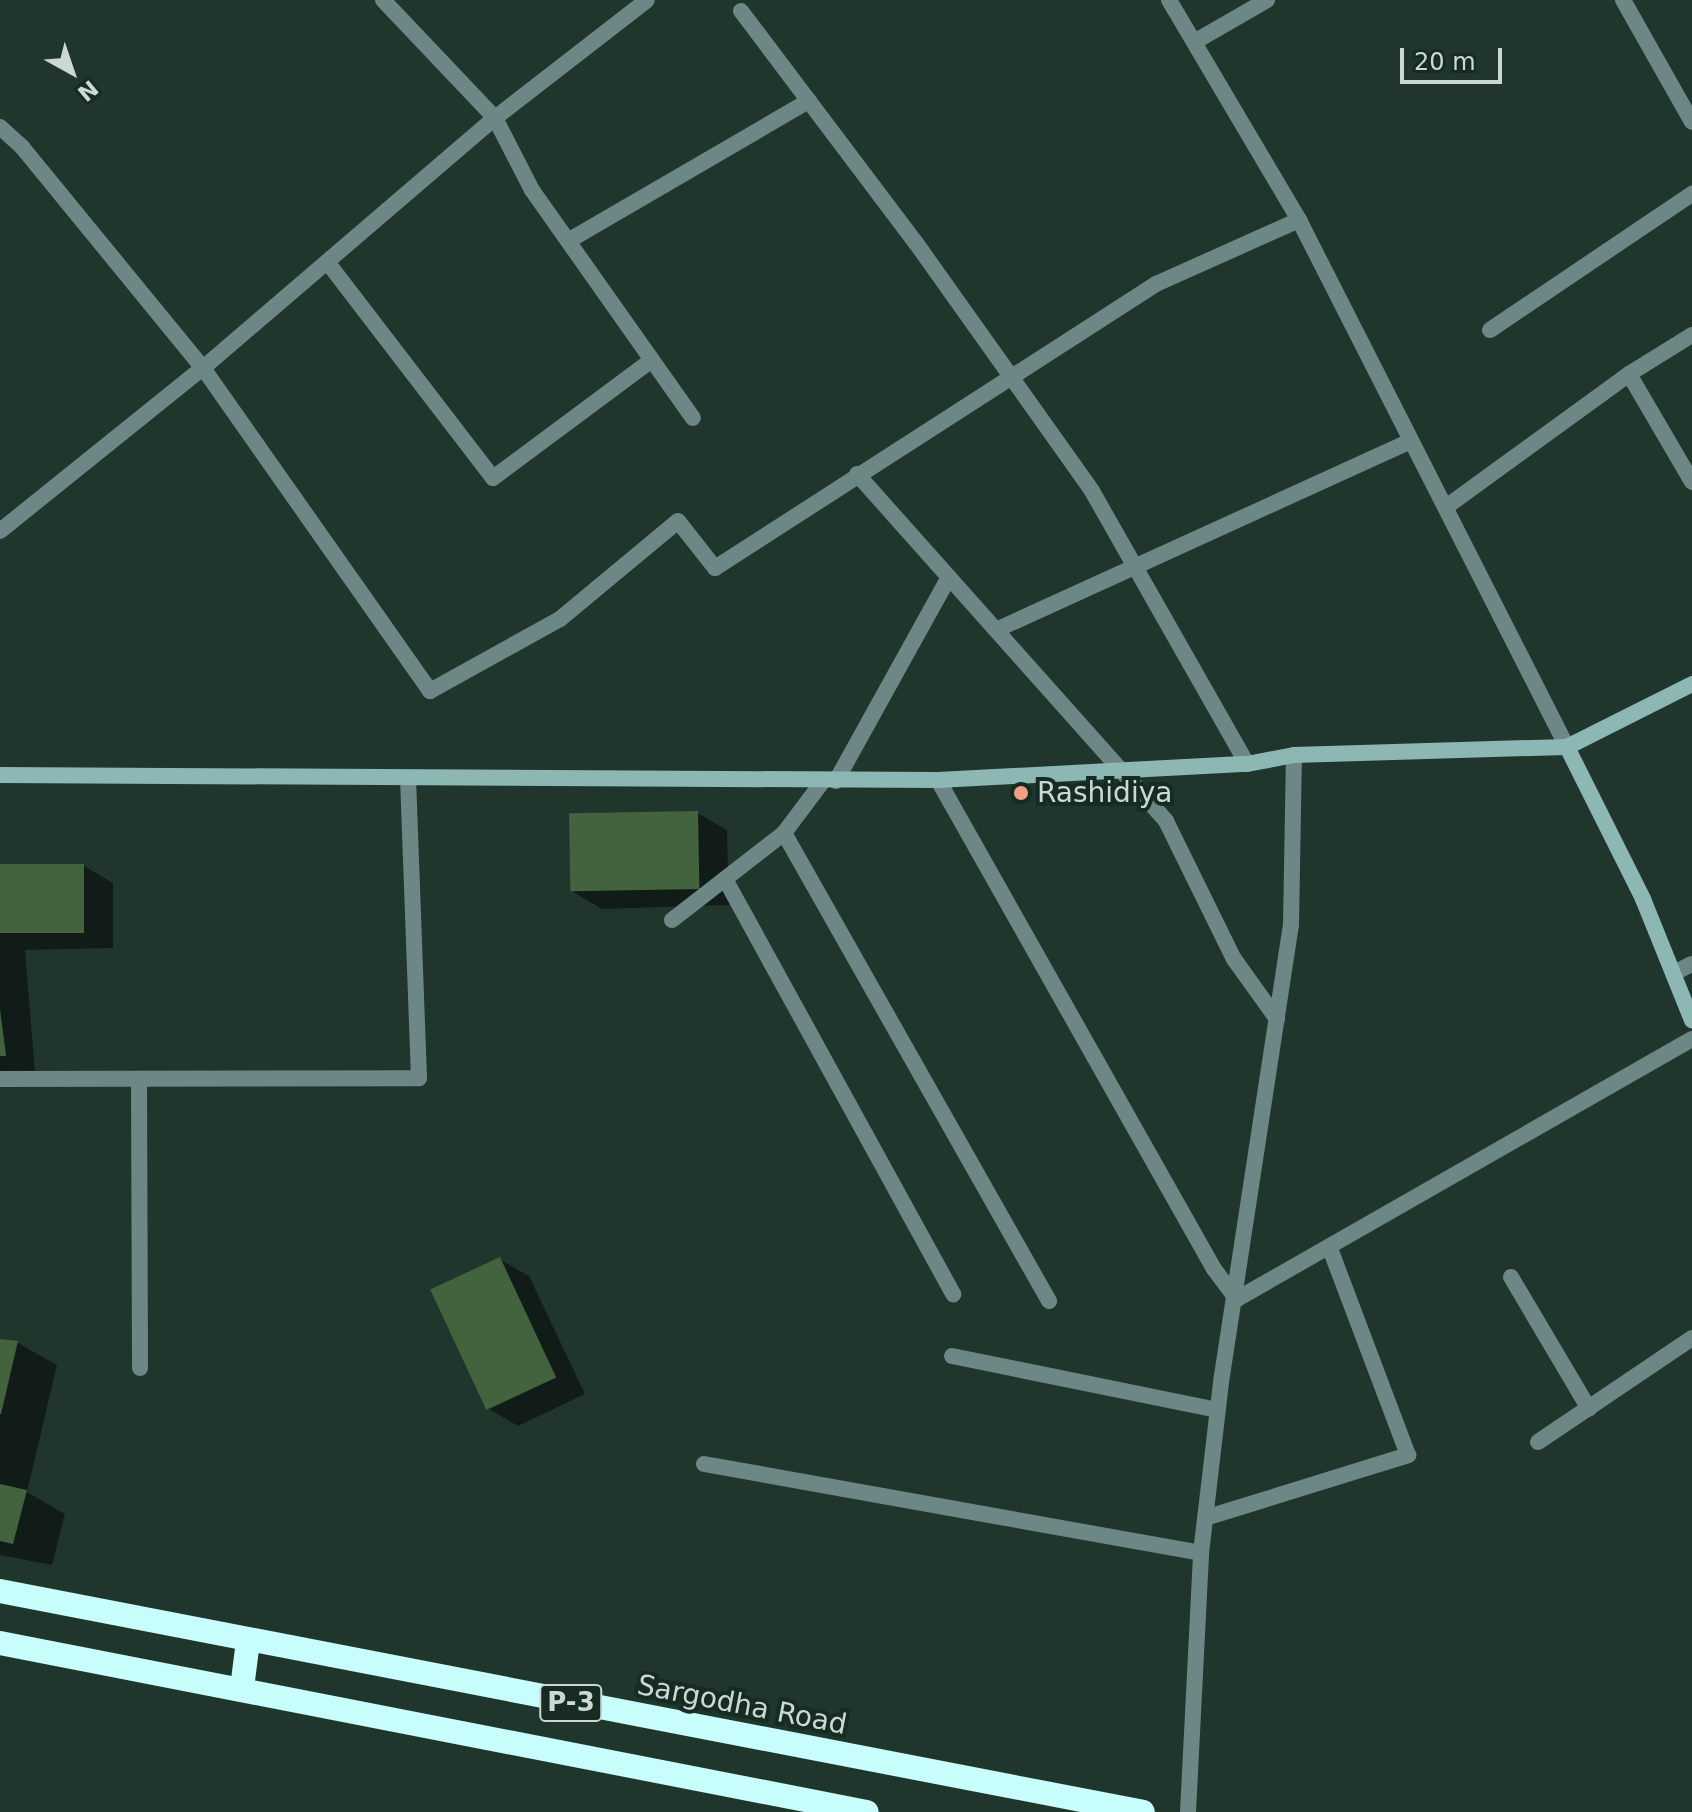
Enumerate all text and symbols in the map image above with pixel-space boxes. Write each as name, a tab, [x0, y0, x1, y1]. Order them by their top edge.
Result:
north arrow	[32, 32, 112, 112]
scale bar	[1404, 32, 1506, 82]
text: 20 m	[1414, 48, 1476, 76]
text: N	[73, 75, 103, 106]
place label: Rashidiya	[1037, 776, 1172, 810]
marker: Rashidiya	[1012, 784, 1030, 802]
street label: Sargodha Road	[634, 1668, 850, 1742]
road number: P-3	[539, 1681, 603, 1725]

